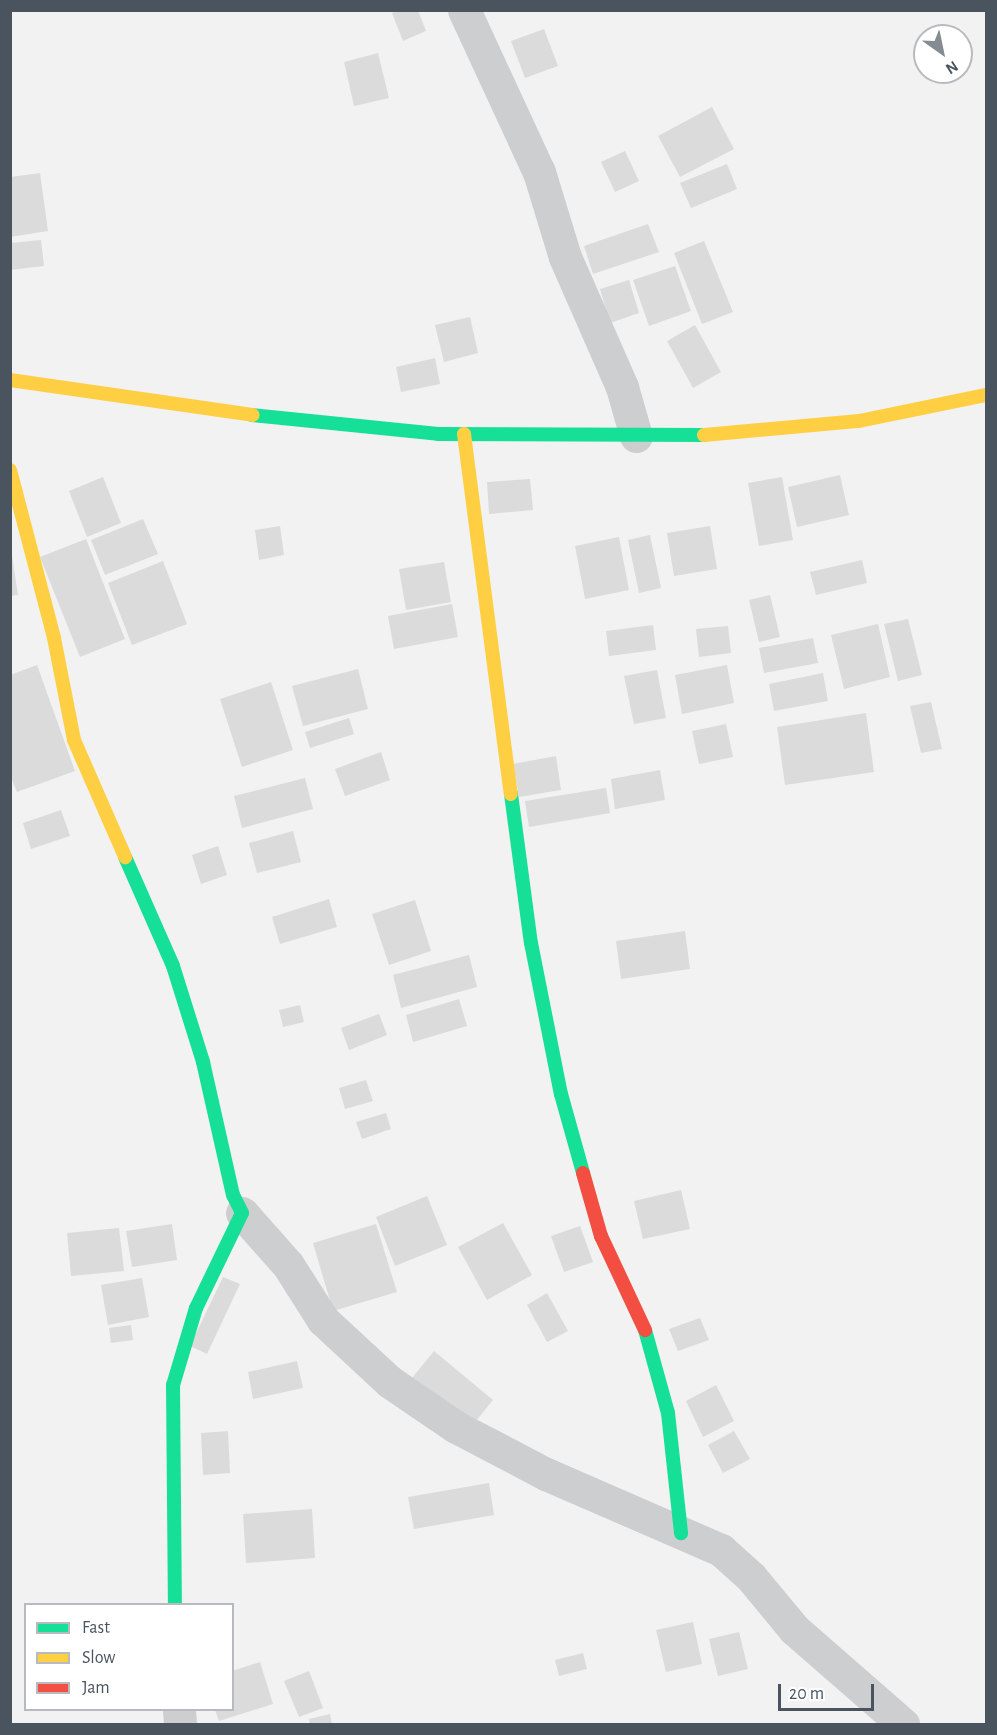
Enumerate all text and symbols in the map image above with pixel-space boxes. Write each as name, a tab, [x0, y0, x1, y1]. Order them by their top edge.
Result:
north arrow	[913, 24, 973, 84]
text: N	[943, 58, 961, 77]
legend	[24, 1603, 234, 1711]
text: Fast	[82, 1619, 110, 1637]
text: Slow	[82, 1649, 115, 1667]
scale bar	[781, 1672, 877, 1710]
text: Jam	[82, 1679, 110, 1697]
text: 20 m	[789, 1685, 824, 1703]

